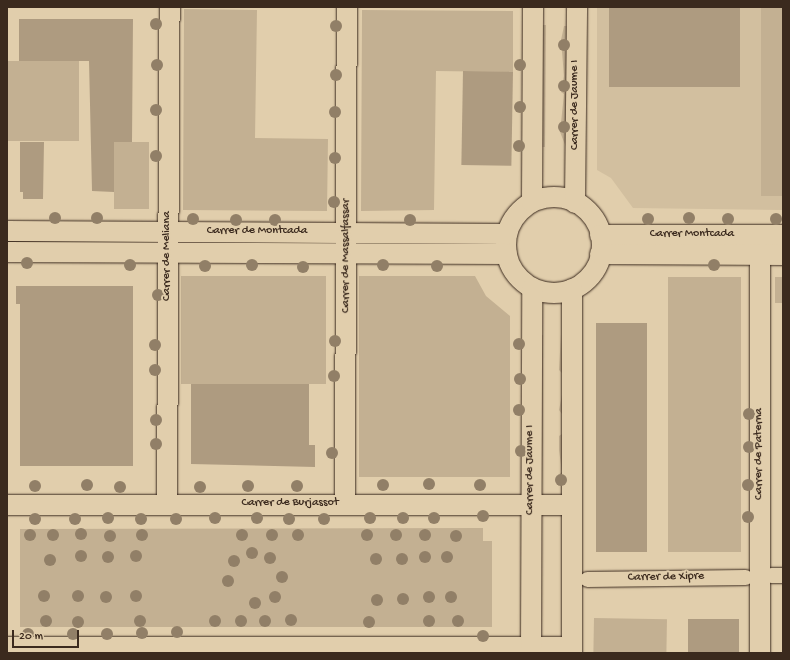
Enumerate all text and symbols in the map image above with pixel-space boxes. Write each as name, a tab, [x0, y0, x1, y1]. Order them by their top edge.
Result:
street label: Carrer de Jaume I	[569, 60, 583, 150]
street label: Carrer de Massalfassar	[340, 199, 354, 313]
street label: Carrer de Meliana	[161, 211, 175, 301]
street label: Carrer de Montcada	[207, 225, 307, 239]
street label: Carrer Montcada	[650, 228, 734, 242]
street label: Carrer de Paterna	[753, 408, 767, 500]
street label: Carrer de Jaume I	[524, 425, 538, 515]
street label: Carrer de Burjassot	[241, 497, 339, 511]
street label: Carrer de Xipre	[628, 570, 704, 586]
scale bar	[14, 622, 81, 648]
text: 20 m	[19, 630, 43, 644]

